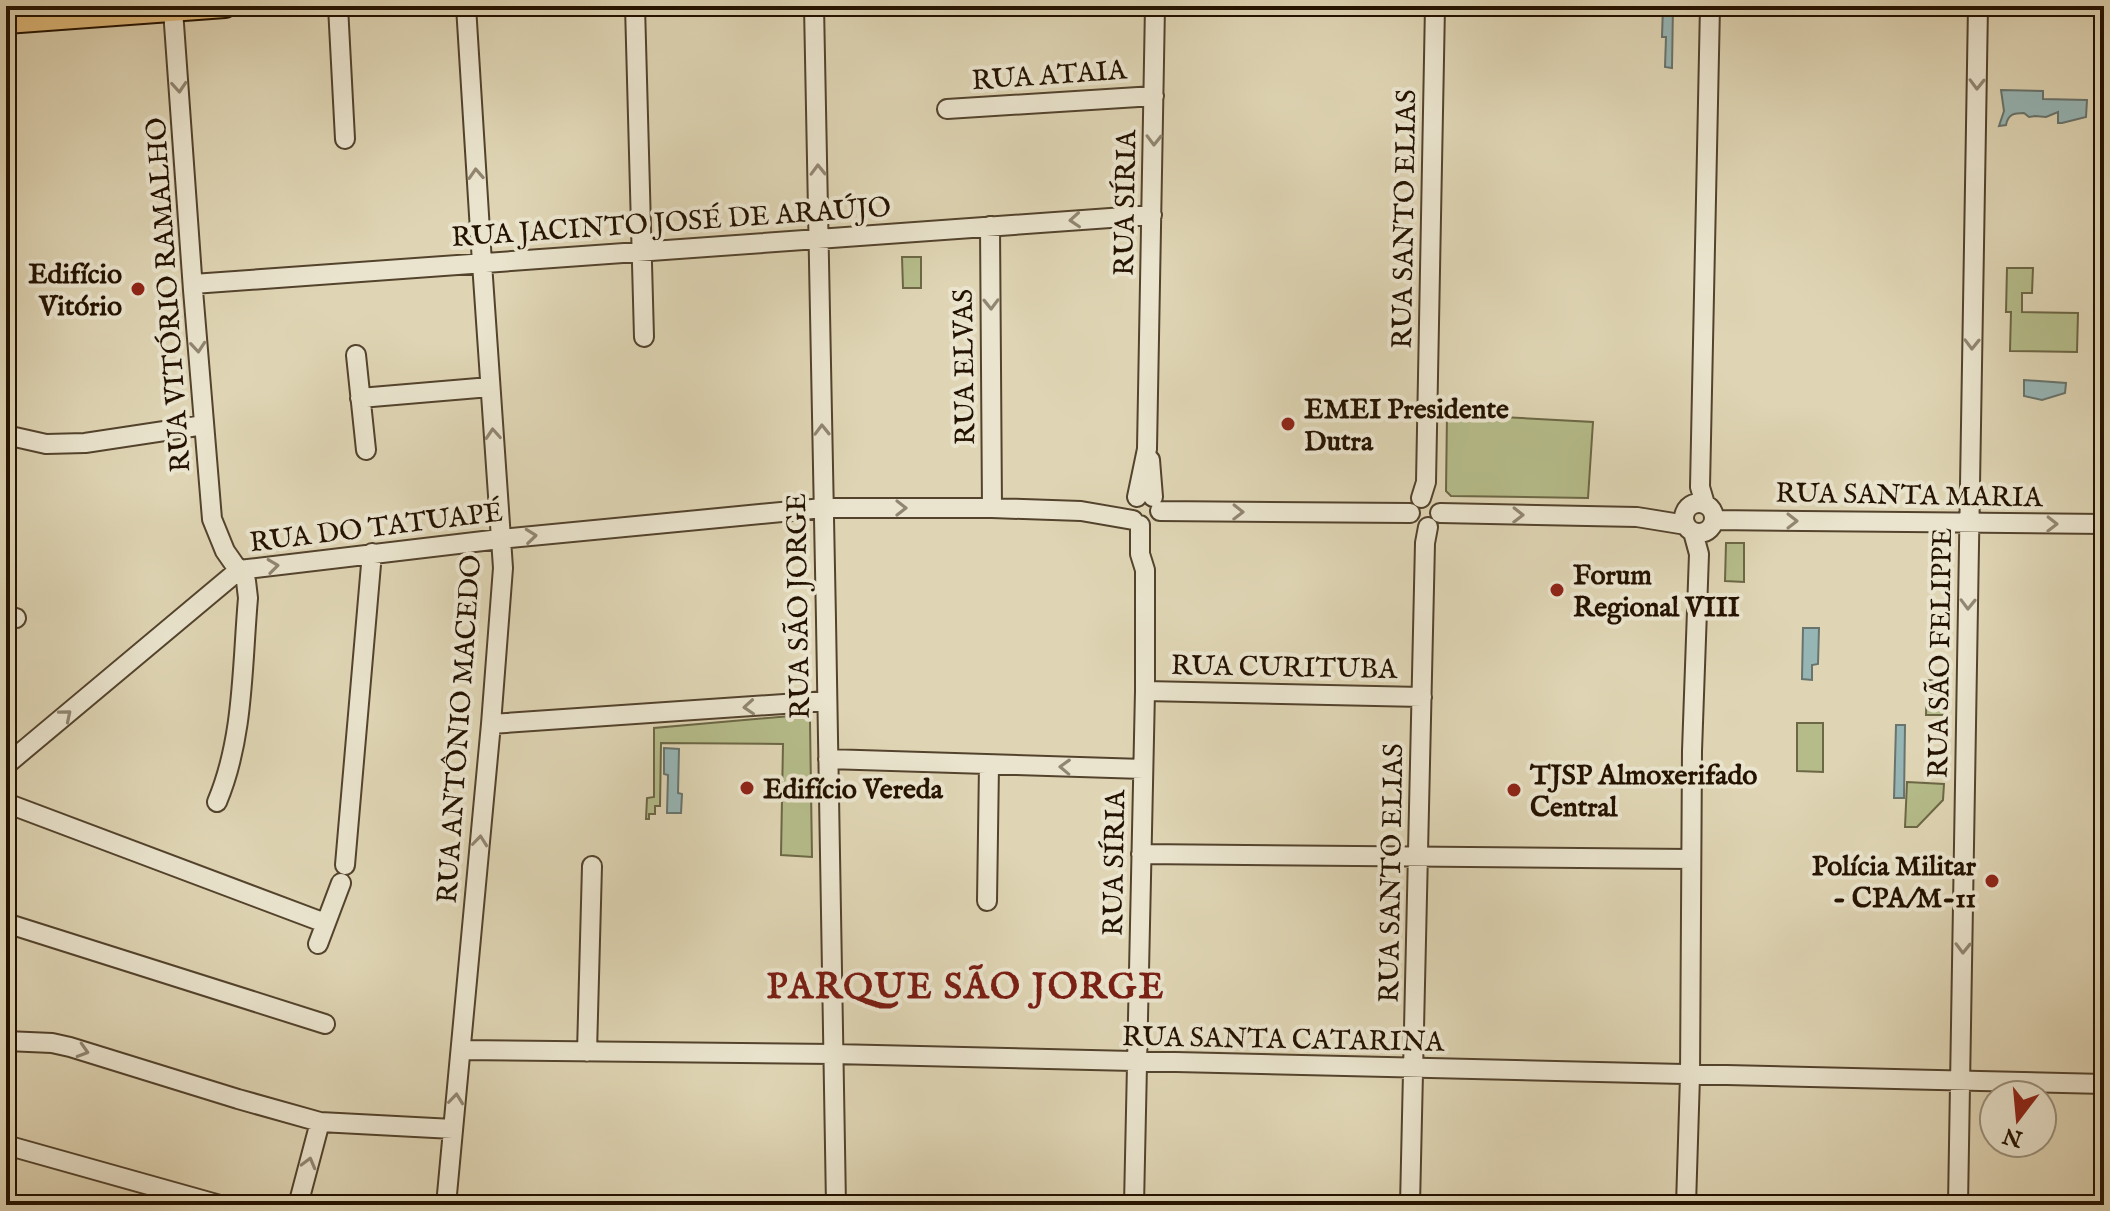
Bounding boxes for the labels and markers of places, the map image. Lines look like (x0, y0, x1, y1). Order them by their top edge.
place label: Edifício Vitório (28, 258, 122, 325)
marker: Edifício Vitório (129, 280, 147, 298)
place label: EMEI Presidente Dutra (1304, 393, 1509, 460)
marker: EMEI Presidente Dutra (1279, 415, 1297, 433)
place label: Forum Regional VIII (1573, 559, 1740, 626)
marker: Forum Regional VIII (1548, 581, 1566, 599)
place label: TJSP Almoxerifado Central (1529, 759, 1757, 826)
place label: Edifício Vereda (763, 773, 944, 808)
marker: Edifício Vereda (738, 779, 756, 797)
marker: TJSP Almoxerifado Central (1505, 781, 1523, 799)
place label: Polícia Militar - CPA/M-11 (1812, 850, 1977, 917)
marker: Polícia Militar - CPA/M-11 (1983, 872, 2001, 890)

